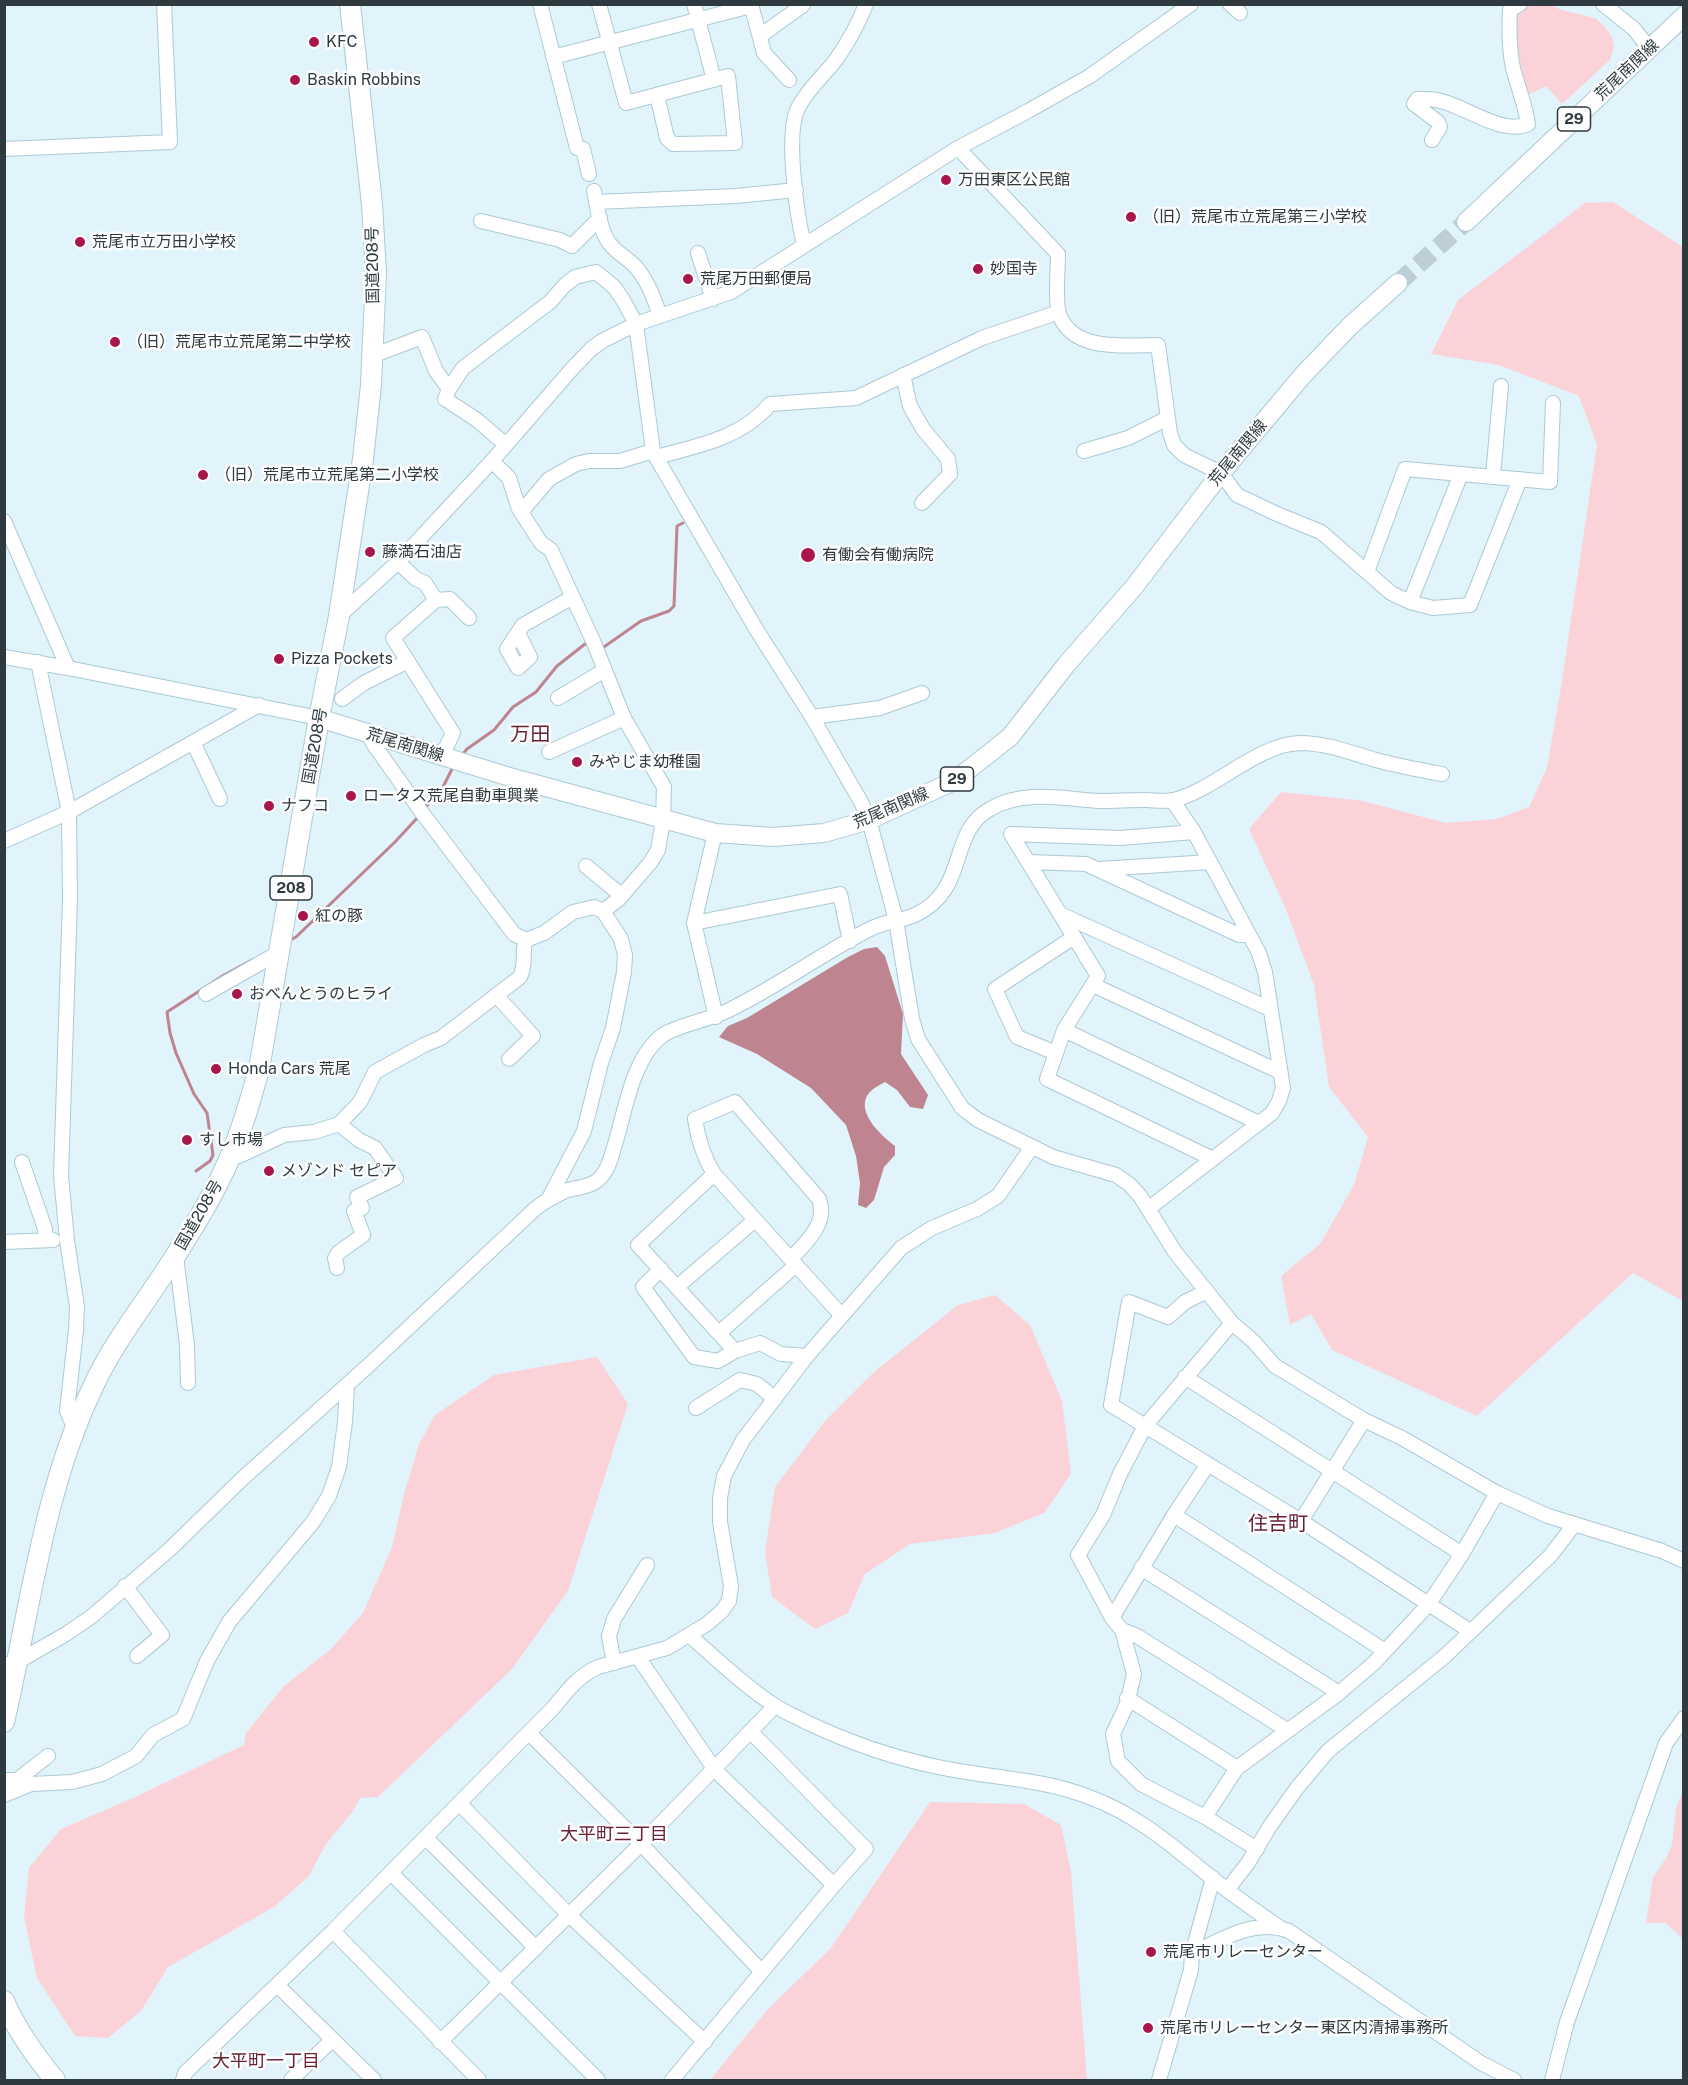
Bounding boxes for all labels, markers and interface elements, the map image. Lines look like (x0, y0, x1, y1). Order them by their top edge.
place label: KFC (326, 32, 357, 52)
marker: KFC (307, 35, 321, 49)
street label: 荒尾南関線 (1591, 36, 1663, 104)
place label: Baskin Robbins (307, 70, 421, 90)
marker: Baskin Robbins (288, 73, 302, 87)
road number: 29 (1558, 107, 1590, 131)
place label: 万田東区公民館 (958, 170, 1070, 190)
marker: 万田東区公民館 (939, 173, 953, 187)
place label: （旧）荒尾市立荒尾第三小学校 (1143, 207, 1367, 227)
marker: （旧）荒尾市立荒尾第三小学校 (1124, 210, 1138, 224)
street label: 国道208号 (363, 226, 383, 304)
place label: 荒尾市立万田小学校 (92, 232, 236, 252)
marker: 荒尾市立万田小学校 (73, 235, 87, 249)
place label: 妙国寺 (990, 259, 1038, 279)
marker: 妙国寺 (971, 262, 985, 276)
place label: 荒尾万田郵便局 (700, 269, 812, 289)
marker: 荒尾万田郵便局 (681, 272, 695, 286)
place label: （旧）荒尾市立荒尾第二中学校 (127, 332, 351, 352)
marker: （旧）荒尾市立荒尾第二中学校 (108, 335, 122, 349)
street label: 荒尾南関線 (1205, 416, 1271, 490)
place label: （旧）荒尾市立荒尾第二小学校 (215, 465, 439, 485)
marker: （旧）荒尾市立荒尾第二小学校 (196, 468, 210, 482)
place label: 藤満石油店 (382, 542, 462, 562)
marker: 藤満石油店 (363, 545, 377, 559)
place label: 有働会有働病院 (822, 545, 934, 565)
marker: 有働会有働病院 (799, 546, 817, 564)
place label: Pizza Pockets (291, 649, 393, 669)
marker: Pizza Pockets (272, 652, 286, 666)
street label: 国道208号 (299, 706, 331, 786)
district label: 万田 (510, 723, 550, 747)
street label: 荒尾南関線 (364, 724, 446, 766)
place label: みやじま幼稚園 (589, 752, 701, 772)
marker: みやじま幼稚園 (570, 755, 584, 769)
road number: 29 (940, 767, 974, 791)
street label: 荒尾南関線 (850, 784, 932, 832)
place label: ロータス荒尾自動車興業 (363, 786, 539, 806)
marker: ロータス荒尾自動車興業 (344, 789, 358, 803)
place label: ナフコ (281, 796, 329, 816)
marker: ナフコ (262, 799, 276, 813)
road number: 208 (270, 876, 312, 900)
place label: 紅の豚 (315, 906, 363, 926)
marker: 紅の豚 (296, 909, 310, 923)
place label: おべんとうのヒライ (249, 984, 393, 1004)
marker: おべんとうのヒライ (230, 987, 244, 1001)
place label: Honda Cars 荒尾 (228, 1059, 351, 1079)
marker: Honda Cars 荒尾 (209, 1062, 223, 1076)
place label: すし市場 (199, 1130, 263, 1150)
marker: すし市場 (180, 1133, 194, 1147)
place label: メゾンド セピア (281, 1161, 397, 1181)
marker: メゾンド セピア (262, 1164, 276, 1178)
street label: 国道208号 (171, 1177, 227, 1253)
district label: 住吉町 (1248, 1512, 1308, 1536)
district label: 大平町三丁目 (560, 1823, 668, 1845)
place label: 荒尾市リレーセンター (1163, 1942, 1323, 1962)
marker: 荒尾市リレーセンター (1144, 1945, 1158, 1959)
place label: 荒尾市リレーセンター東区内清掃事務所 (1160, 2018, 1448, 2038)
marker: 荒尾市リレーセンター東区内清掃事務所 (1141, 2021, 1155, 2035)
district label: 大平町一丁目 (212, 2050, 320, 2072)

